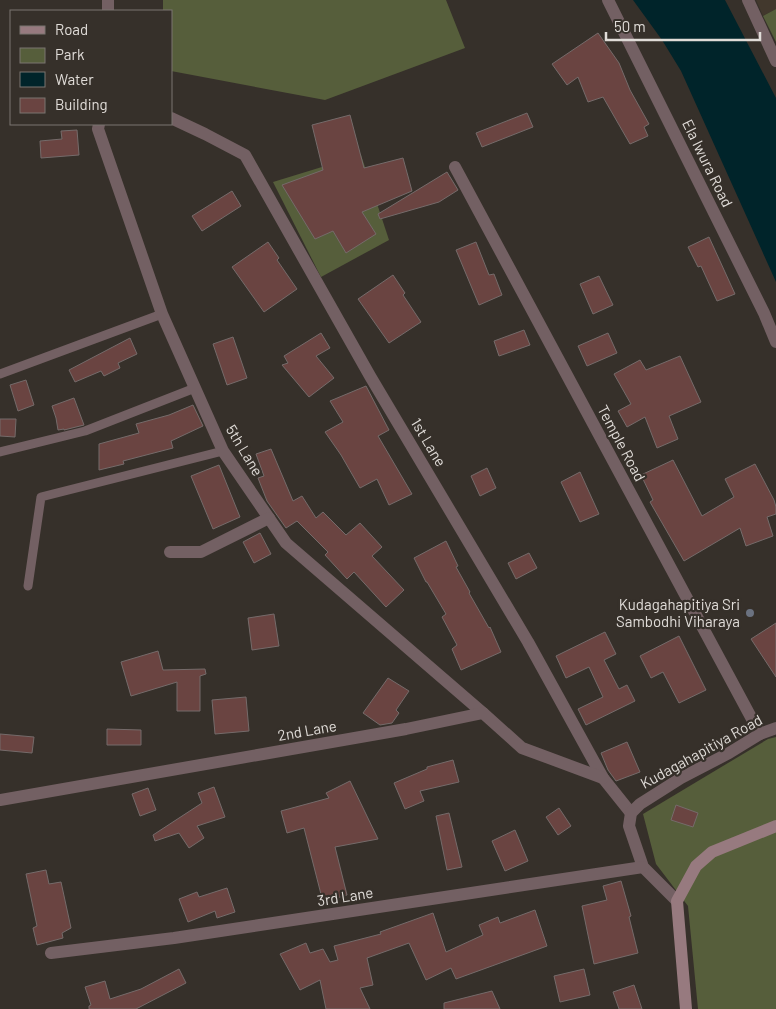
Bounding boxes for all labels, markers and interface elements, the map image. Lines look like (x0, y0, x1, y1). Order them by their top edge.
legend (10, 10, 172, 125)
scale bar (606, 10, 760, 42)
text: 50 m (614, 17, 646, 35)
text: Road (55, 20, 88, 38)
text: Park (55, 45, 85, 63)
text: Water (55, 70, 94, 88)
text: Building (55, 95, 108, 113)
street label: Ela Iwura Road (679, 116, 737, 210)
street label: Temple Road (594, 402, 650, 484)
street label: 1st Lane (408, 415, 450, 469)
street label: 5th Lane (223, 421, 267, 479)
place label: Kudagahapitiya Sri Sambodhi Viharaya (616, 595, 740, 630)
marker: Kudagahapitiya Sri Sambodhi Viharaya (744, 607, 756, 619)
street label: Kudagahapitiya Road (637, 710, 765, 792)
street label: 2nd Lane (276, 716, 338, 744)
street label: 3rd Lane (316, 883, 374, 909)

